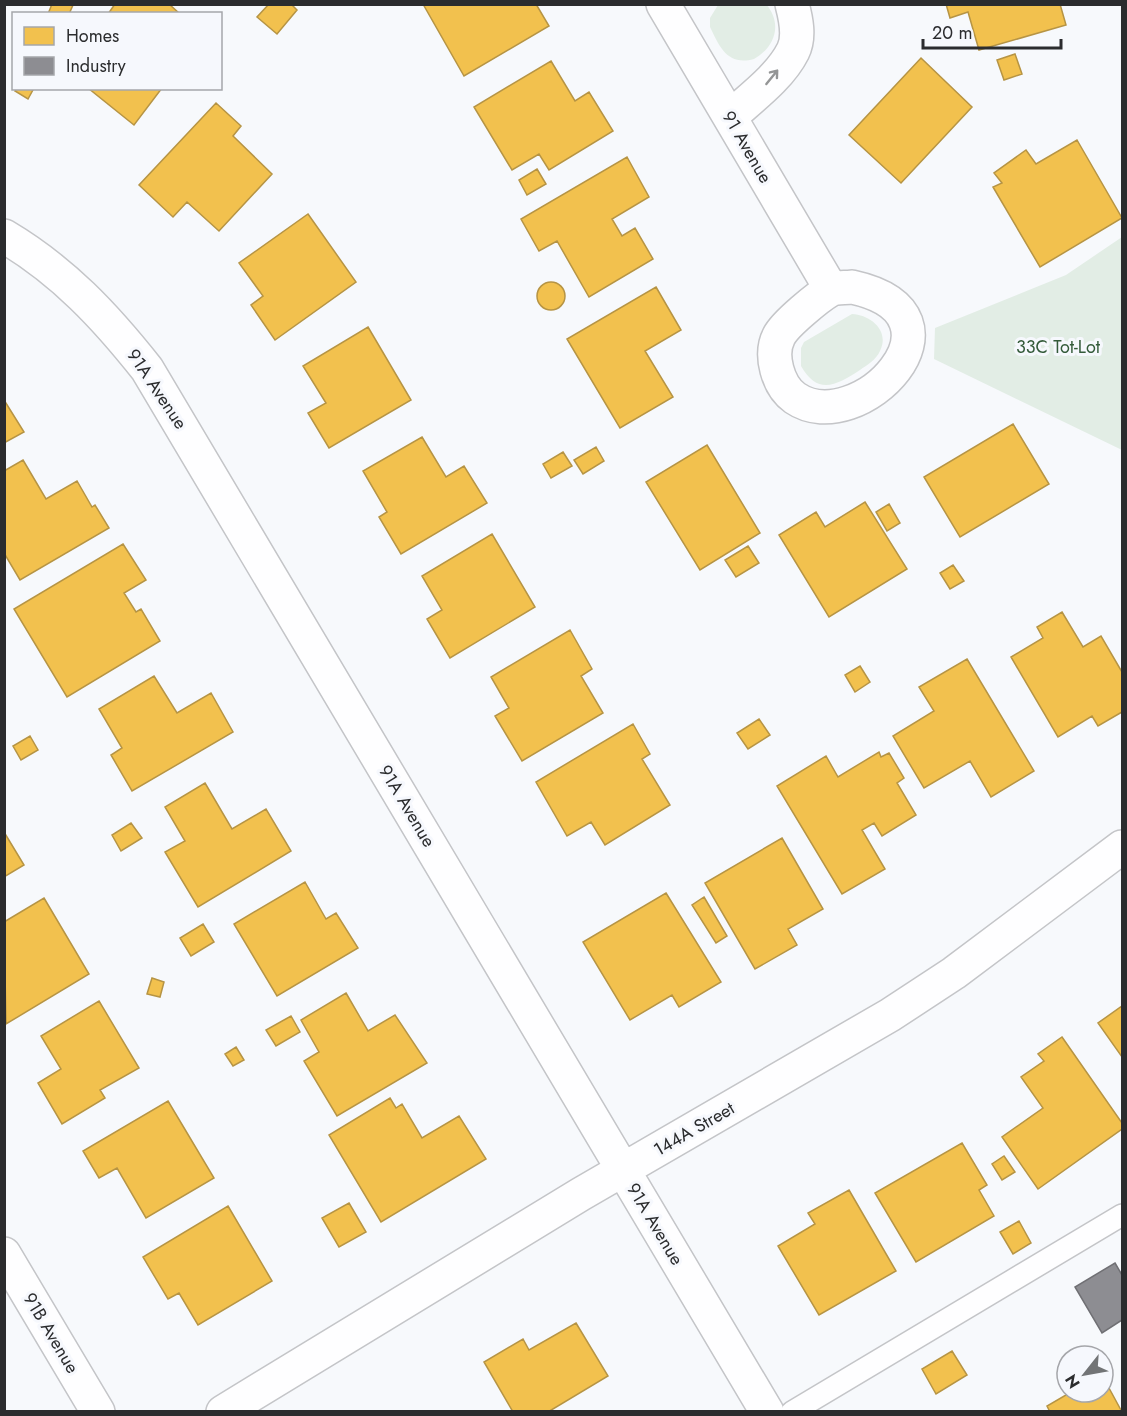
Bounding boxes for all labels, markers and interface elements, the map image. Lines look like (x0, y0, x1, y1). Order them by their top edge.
legend (12, 12, 222, 90)
scale bar (923, 12, 1061, 50)
text: 20 m (932, 20, 972, 46)
text: Homes (66, 23, 119, 49)
text: Industry (66, 53, 126, 79)
one-way arrow (766, 69, 779, 85)
street label: 91 Avenue (716, 106, 778, 188)
park label: 33C Tot-Lot (1016, 334, 1101, 360)
street label: 91A Avenue (121, 344, 193, 434)
street label: 91A Avenue (372, 760, 442, 852)
street label: 144A Street (649, 1095, 740, 1163)
street label: 91A Avenue (620, 1178, 690, 1270)
street label: 91B Avenue (17, 1288, 85, 1378)
north arrow (1055, 1344, 1115, 1404)
text: N (1059, 1370, 1086, 1393)

